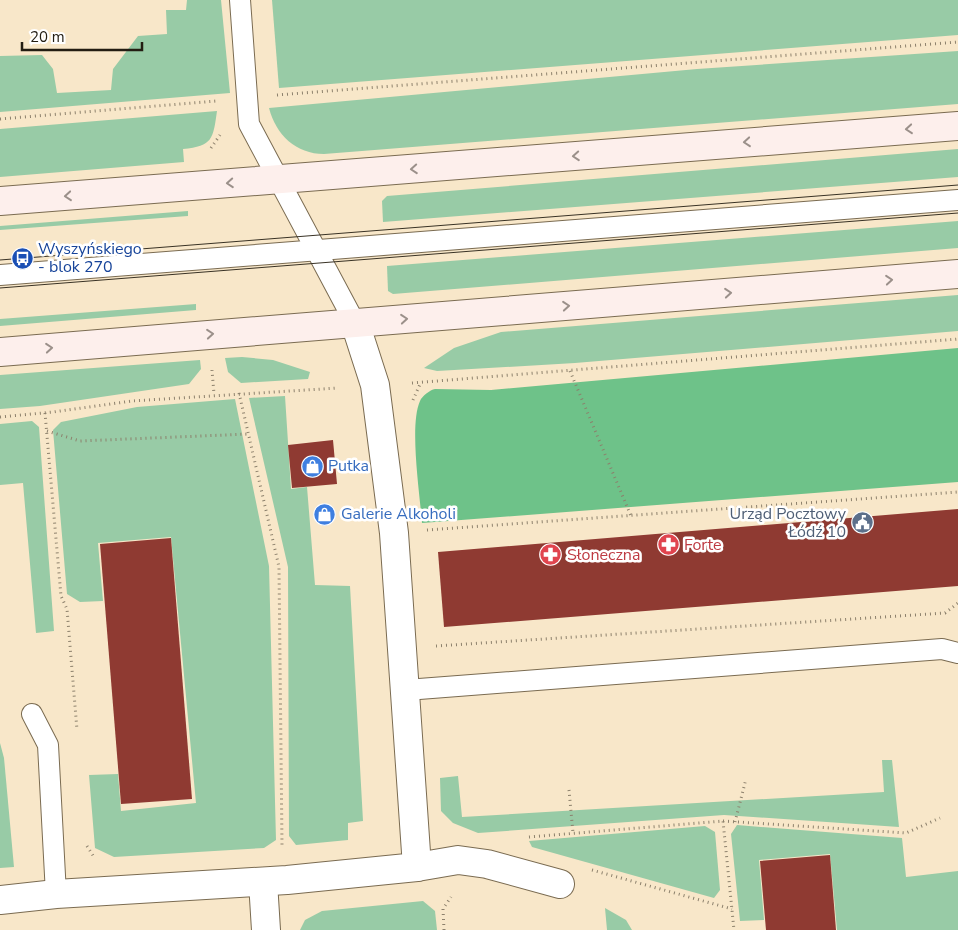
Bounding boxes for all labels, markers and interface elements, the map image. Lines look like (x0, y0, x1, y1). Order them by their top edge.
scale bar (22, 20, 142, 52)
text: 20 m (30, 27, 65, 47)
one-way arrow (905, 124, 913, 135)
one-way arrow (743, 137, 751, 148)
one-way arrow (571, 150, 579, 161)
one-way arrow (409, 163, 417, 174)
one-way arrow (225, 177, 233, 188)
one-way arrow (63, 190, 71, 201)
place label: Wyszyńskiego - blok 270 (38, 238, 142, 278)
bus stop icon: Wyszyńskiego - blok 270 (10, 246, 34, 270)
one-way arrow (886, 275, 894, 286)
one-way arrow (724, 288, 732, 299)
one-way arrow (562, 301, 570, 312)
one-way arrow (400, 314, 408, 325)
one-way arrow (207, 329, 215, 340)
one-way arrow (45, 342, 53, 353)
shop icon: Putka (300, 454, 324, 478)
place label: Putka (328, 455, 369, 477)
shop icon: Galerie Alkoholi (313, 502, 337, 526)
place label: Galerie Alkoholi (341, 503, 456, 525)
place label: Urząd Pocztowy Łódź 10 (730, 503, 847, 543)
public building icon: Urząd Pocztowy Łódź 10 (850, 511, 874, 535)
pharmacy icon: Forte (656, 533, 680, 557)
place label: Forte (684, 534, 722, 556)
pharmacy icon: Słoneczna (539, 543, 563, 567)
place label: Słoneczna (567, 544, 640, 566)

